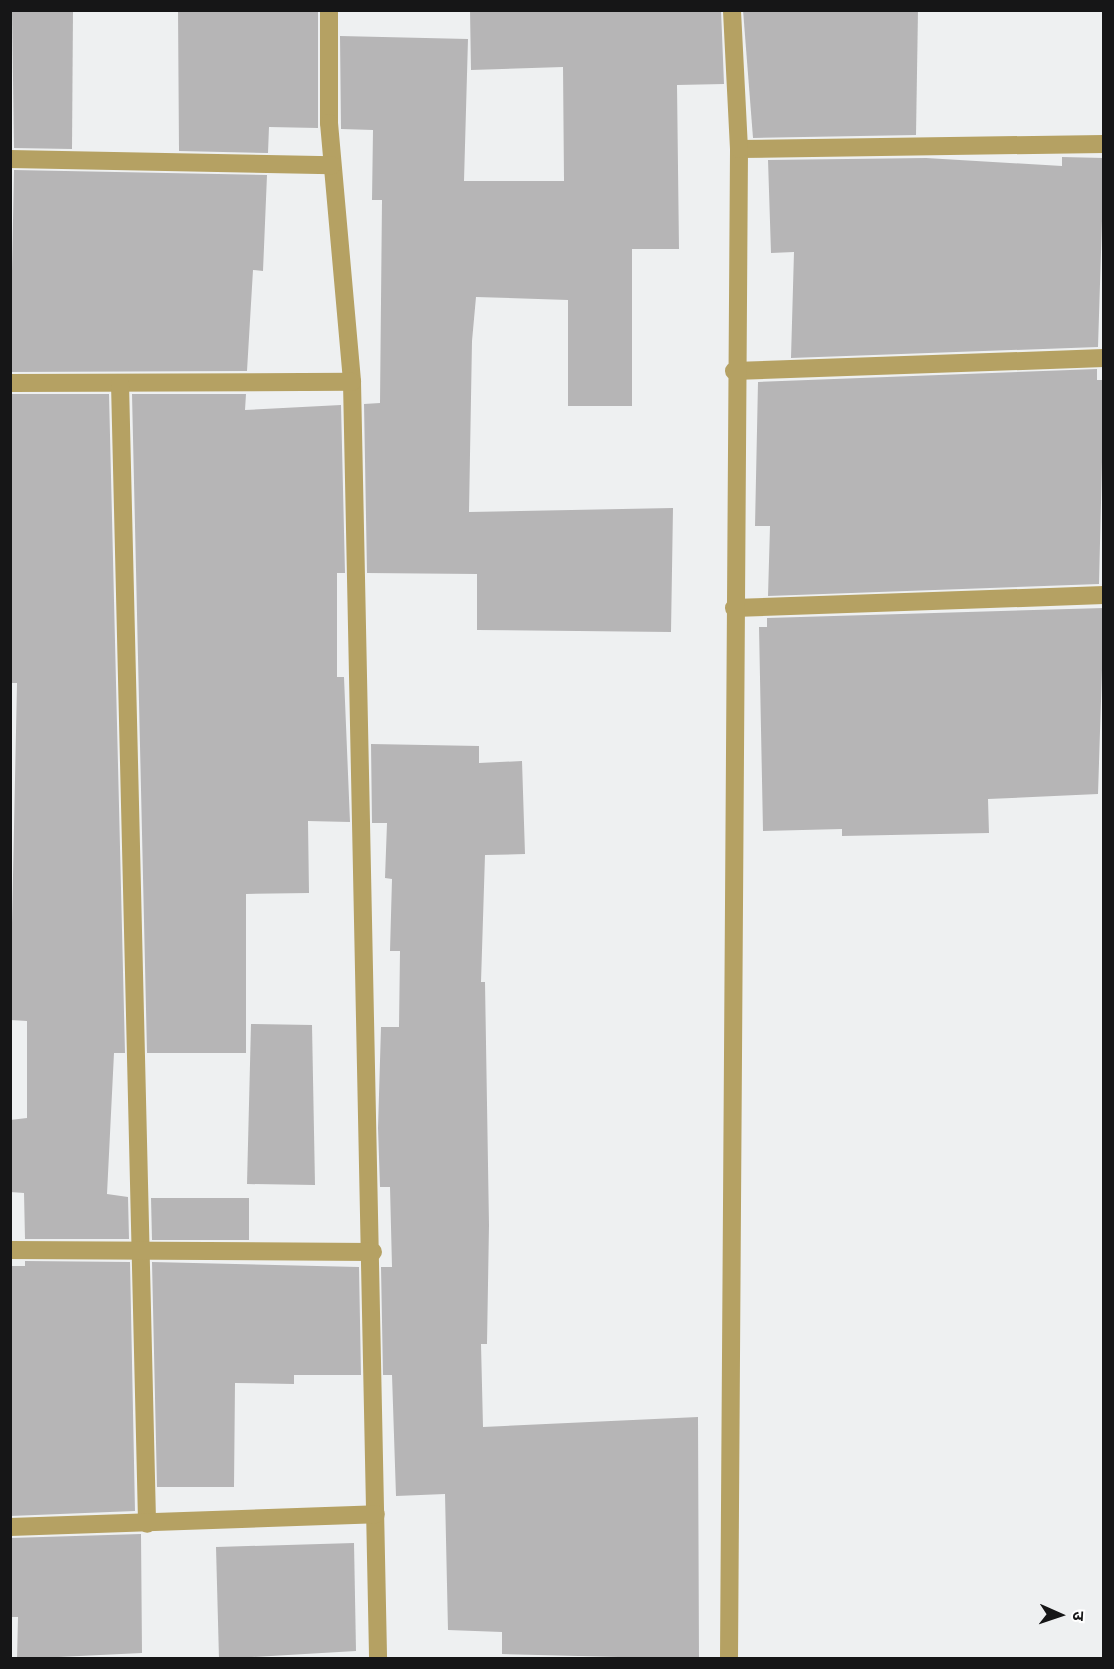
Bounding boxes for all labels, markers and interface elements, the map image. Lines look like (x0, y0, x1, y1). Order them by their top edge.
north arrow (1030, 1585, 1090, 1645)
text: उ (1069, 1611, 1088, 1621)

